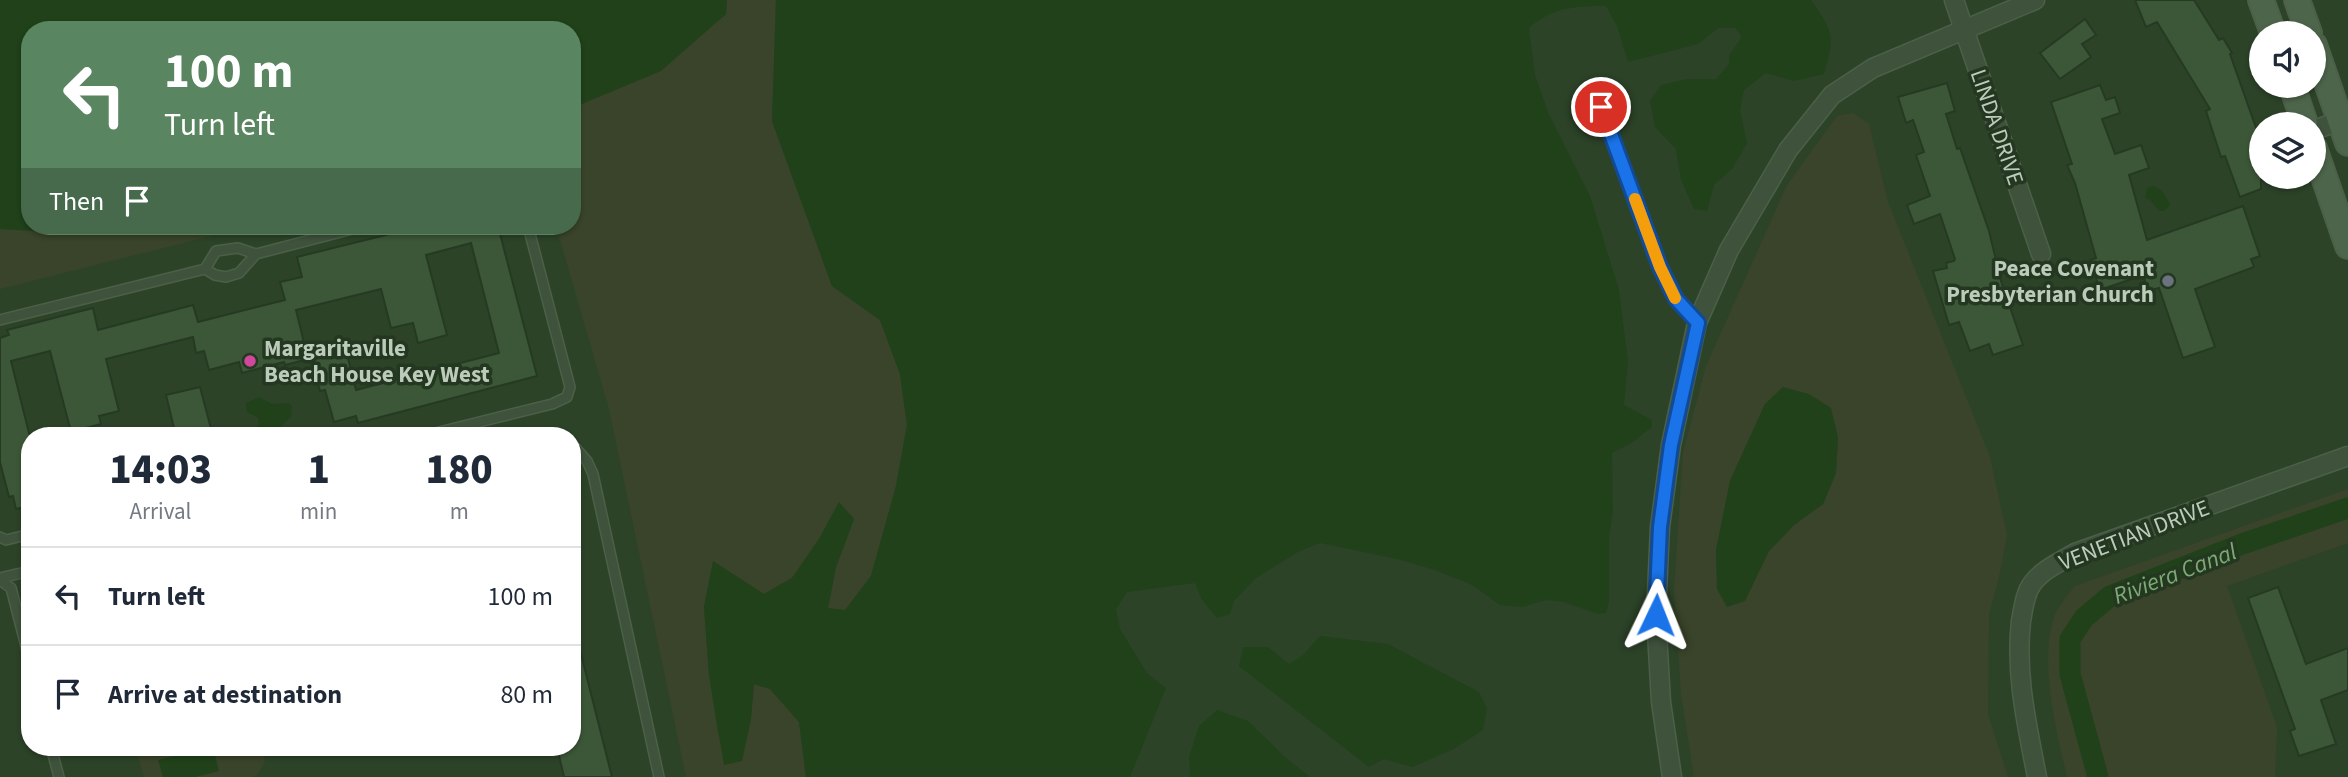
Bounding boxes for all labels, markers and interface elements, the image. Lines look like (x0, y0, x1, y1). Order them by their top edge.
map controls (2249, 21, 2326, 189)
button: sound (2249, 21, 2326, 98)
text: 100 m (164, 37, 293, 107)
icon: left (49, 49, 140, 140)
street label: LINDA DRIVE (1962, 65, 2032, 189)
pin (1571, 77, 1631, 137)
icon: arrive (1582, 88, 1620, 126)
text: Turn left (164, 102, 275, 148)
button: layers (2249, 112, 2326, 189)
icon: arrive (118, 182, 156, 220)
text: Then (49, 183, 104, 220)
place label: Peace Covenant Presbyterian Church (1946, 252, 2154, 311)
marker: Peace Covenant Presbyterian Church (2160, 273, 2176, 289)
place label: Margaritaville Beach House Key West (264, 332, 490, 391)
marker: Margaritaville Beach House Key West (242, 353, 258, 369)
text: 14:03 (109, 440, 212, 500)
text: 1 (307, 440, 330, 500)
text: 180 (426, 440, 493, 500)
street label: VENETIAN DRIVE (2054, 491, 2214, 579)
text: Arrival (130, 495, 191, 528)
text: min (300, 495, 337, 528)
text: m (450, 495, 469, 528)
water label: Riviera Canal (2108, 534, 2242, 614)
icon: left (49, 577, 87, 615)
text: Turn left (108, 578, 205, 615)
text: 100 m (487, 578, 553, 615)
position arrow (1619, 578, 1693, 652)
icon: arrive (49, 675, 87, 713)
text: Arrive at destination (108, 676, 342, 713)
text: 80 m (500, 676, 553, 713)

